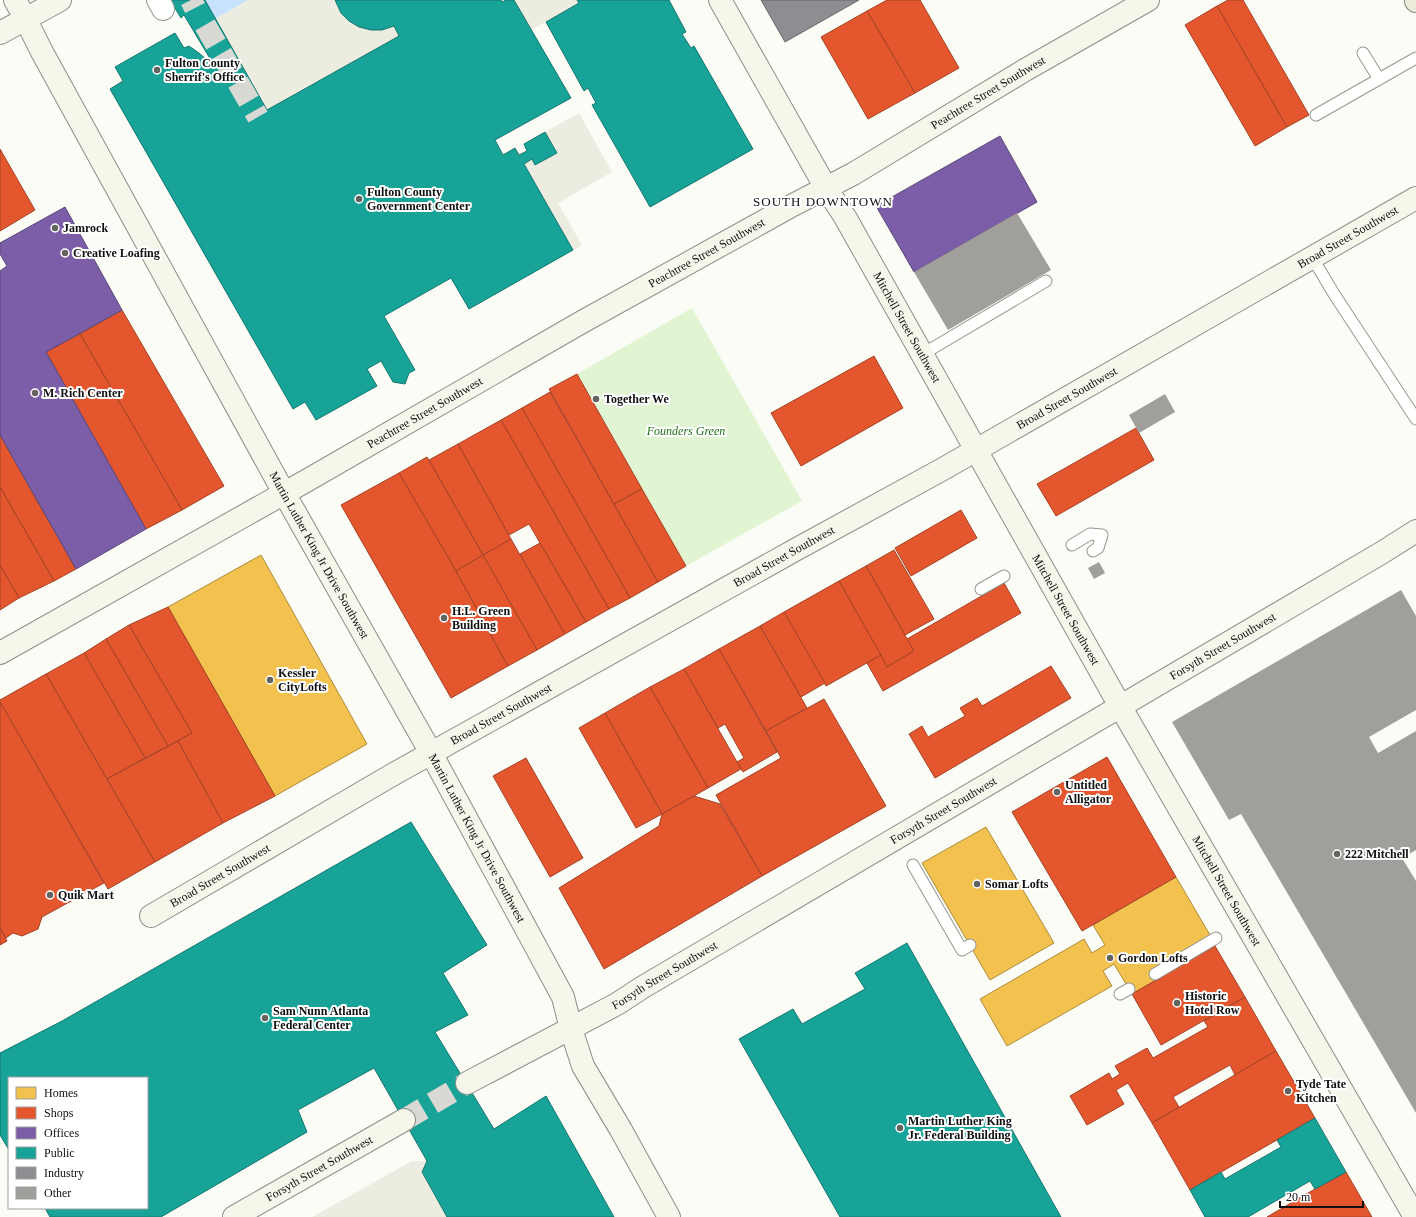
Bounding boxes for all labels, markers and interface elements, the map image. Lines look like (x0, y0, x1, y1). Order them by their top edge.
street label: Peachtree Street Southwest (928, 53, 1048, 132)
place label: Fulton County Sherrif's Office (165, 56, 245, 84)
marker: Fulton County Sherrif's Office (152, 65, 162, 75)
place label: Fulton County Government Center (367, 185, 471, 213)
marker: Fulton County Government Center (354, 194, 364, 204)
district label: SOUTH DOWNTOWN (753, 194, 893, 209)
street label: Broad Street Southwest (1295, 202, 1401, 271)
street label: Peachtree Street Southwest (646, 215, 768, 291)
place label: Jamrock (63, 221, 108, 235)
marker: Jamrock (50, 223, 60, 233)
place label: Creative Loafing (73, 246, 160, 260)
marker: Creative Loafing (60, 248, 70, 258)
street label: Mitchell Street Southwest (870, 269, 944, 386)
street label: Broad Street Southwest (1014, 364, 1120, 432)
street label: Peachtree Street Southwest (365, 374, 485, 451)
place label: M. Rich Center (43, 386, 123, 400)
marker: M. Rich Center (30, 388, 40, 398)
place label: Together We (604, 392, 669, 406)
marker: Together We (591, 394, 601, 404)
park label: Founders Green (646, 424, 725, 438)
street label: Martin Luther King Jr Drive Southwest (267, 469, 372, 642)
street label: Broad Street Southwest (731, 522, 837, 590)
street label: Mitchell Street Southwest (1029, 552, 1103, 668)
place label: H.L. Green Building (452, 604, 510, 632)
street label: Forsyth Street Southwest (1167, 609, 1279, 683)
marker: H.L. Green Building (439, 613, 449, 623)
place label: Kessler CityLofts (278, 666, 327, 694)
marker: Kessler CityLofts (265, 675, 275, 685)
street label: Broad Street Southwest (448, 680, 554, 748)
street label: Martin Luther King Jr Drive Southwest (426, 751, 529, 925)
street label: Forsyth Street Southwest (888, 773, 1000, 847)
place label: Untitled Alligator (1065, 778, 1112, 806)
marker: Untitled Alligator (1052, 787, 1062, 797)
street label: Mitchell Street Southwest (1189, 833, 1264, 949)
street label: Broad Street Southwest (168, 841, 273, 910)
place label: 222 Mitchell (1345, 847, 1409, 861)
marker: 222 Mitchell (1332, 849, 1342, 859)
place label: Somar Lofts (985, 877, 1049, 891)
marker: Somar Lofts (972, 879, 982, 889)
place label: Quik Mart (58, 888, 114, 902)
marker: Quik Mart (45, 890, 55, 900)
street label: Forsyth Street Southwest (609, 938, 720, 1012)
place label: Gordon Lofts (1118, 951, 1188, 965)
marker: Gordon Lofts (1105, 953, 1115, 963)
place label: Historic Hotel Row (1185, 989, 1240, 1017)
marker: Historic Hotel Row (1172, 998, 1182, 1008)
place label: Sam Nunn Atlanta Federal Center (273, 1004, 368, 1032)
marker: Sam Nunn Atlanta Federal Center (260, 1013, 270, 1023)
legend (8, 1077, 148, 1209)
place label: Tyde Tate Kitchen (1296, 1077, 1347, 1105)
text: Homes (44, 1086, 78, 1100)
marker: Tyde Tate Kitchen (1283, 1086, 1293, 1096)
text: Shops (44, 1106, 74, 1120)
place label: Martin Luther King Jr. Federal Building (908, 1114, 1012, 1142)
marker: Martin Luther King Jr. Federal Building (895, 1123, 905, 1133)
text: Offices (44, 1126, 79, 1140)
street label: Forsyth Street Southwest (263, 1132, 376, 1204)
text: Public (44, 1146, 75, 1160)
text: Industry (44, 1166, 84, 1180)
scale bar (1280, 1183, 1363, 1209)
text: Other (44, 1186, 71, 1200)
text: 20 m (1286, 1190, 1311, 1204)

